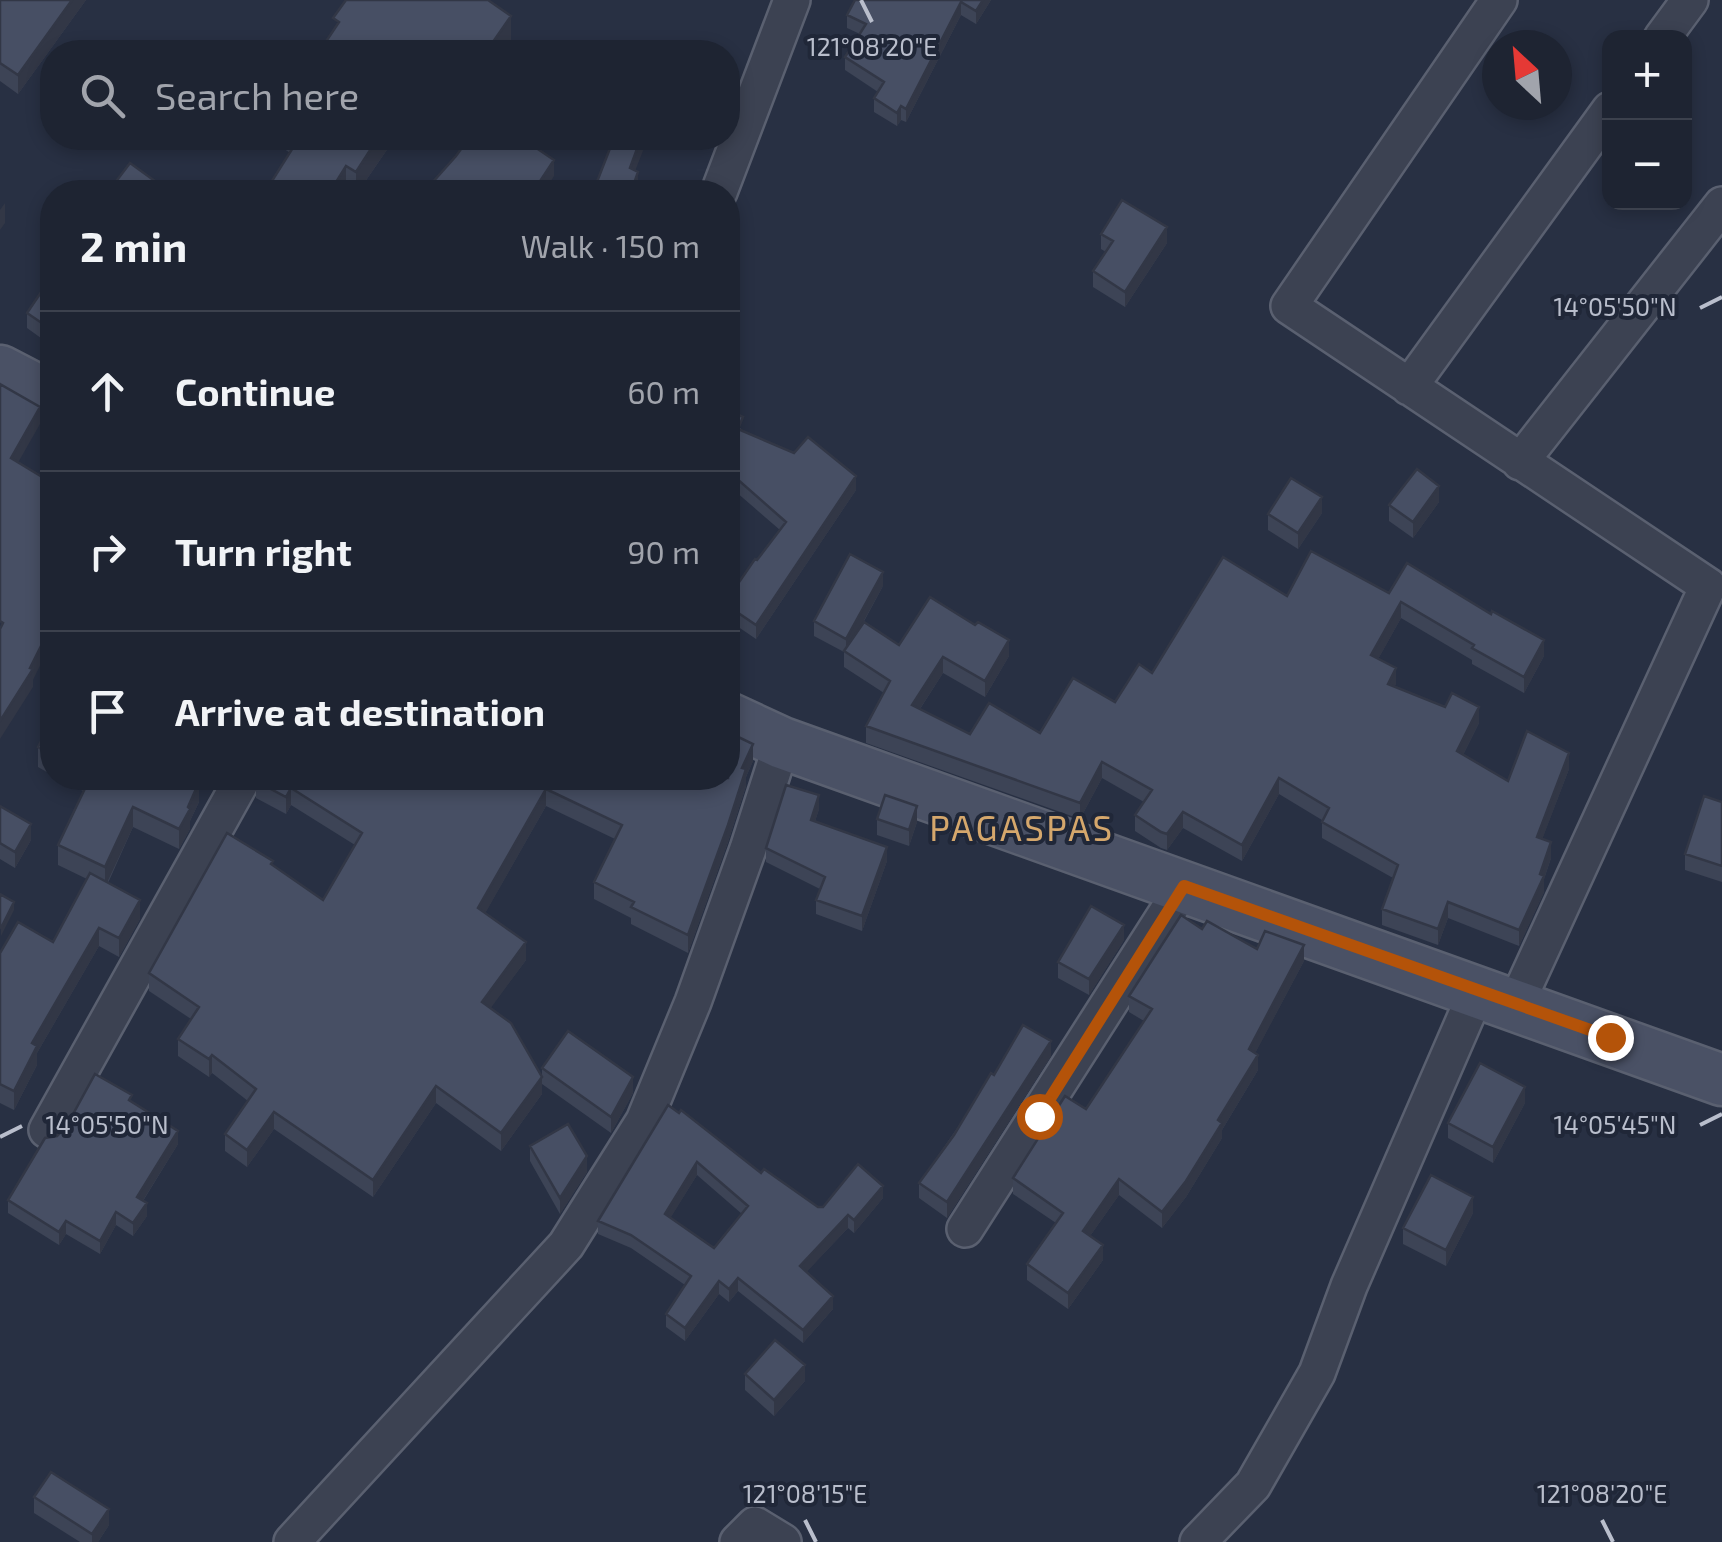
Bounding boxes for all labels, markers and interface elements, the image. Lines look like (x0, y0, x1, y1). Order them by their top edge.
north arrow (1482, 30, 1572, 120)
map controls (1602, 30, 1692, 210)
button: + (1602, 30, 1692, 120)
text: 121°08'20"E (807, 31, 937, 61)
search box (40, 40, 740, 150)
icon: search (75, 68, 130, 123)
text: Search here (155, 72, 359, 118)
button: − (1602, 120, 1692, 210)
text: 2 min (80, 220, 187, 270)
text: Walk · 150 m (521, 226, 700, 264)
text: 14°05'50"N (1553, 291, 1677, 321)
icon: ahead (80, 364, 135, 419)
text: Continue (175, 368, 335, 414)
text: 60 m (627, 372, 700, 410)
icon: right (80, 524, 135, 579)
text: Turn right (175, 528, 352, 574)
text: 90 m (627, 532, 700, 570)
icon: arrive (80, 684, 135, 739)
text: Arrive at destination (175, 688, 545, 734)
district label: PAGASPAS (929, 806, 1115, 848)
route end (1588, 1015, 1634, 1061)
route start (1017, 1094, 1063, 1140)
text: 14°05'50"N (45, 1109, 169, 1139)
text: 14°05'45"N (1554, 1109, 1676, 1139)
text: 121°08'15"E (743, 1478, 867, 1508)
text: 121°08'20"E (1537, 1478, 1667, 1508)

